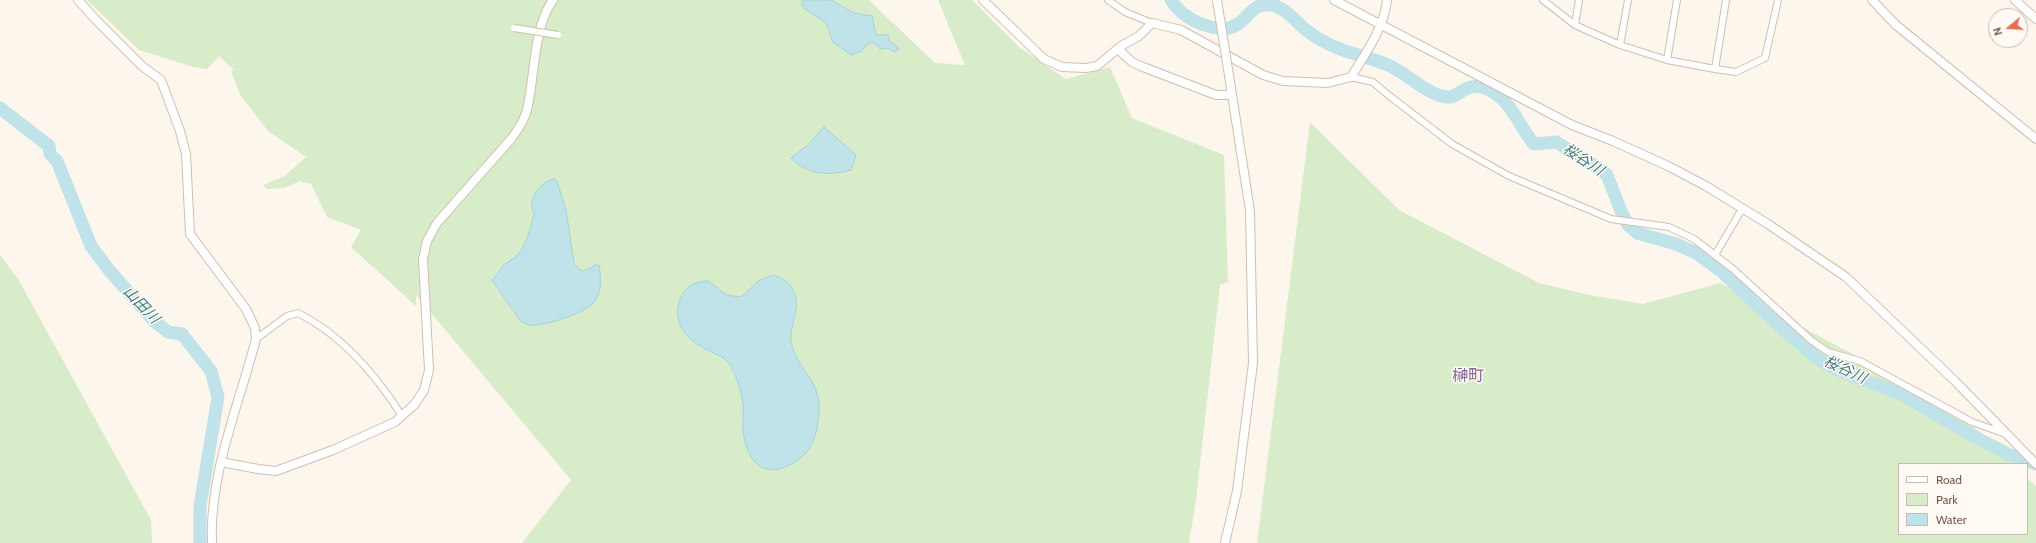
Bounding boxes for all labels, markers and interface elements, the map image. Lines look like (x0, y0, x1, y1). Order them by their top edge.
north arrow (1988, 8, 2028, 48)
text: N (1990, 26, 2005, 37)
water label: 桜谷川 (1559, 140, 1607, 180)
water label: 山田川 (119, 283, 163, 327)
water label: 桜谷川 (1821, 352, 1869, 388)
district label: 榊町 (1452, 366, 1484, 386)
legend (1898, 463, 2028, 535)
text: Road (1936, 472, 1962, 487)
text: Park (1936, 492, 1958, 507)
text: Water (1936, 512, 1966, 527)

